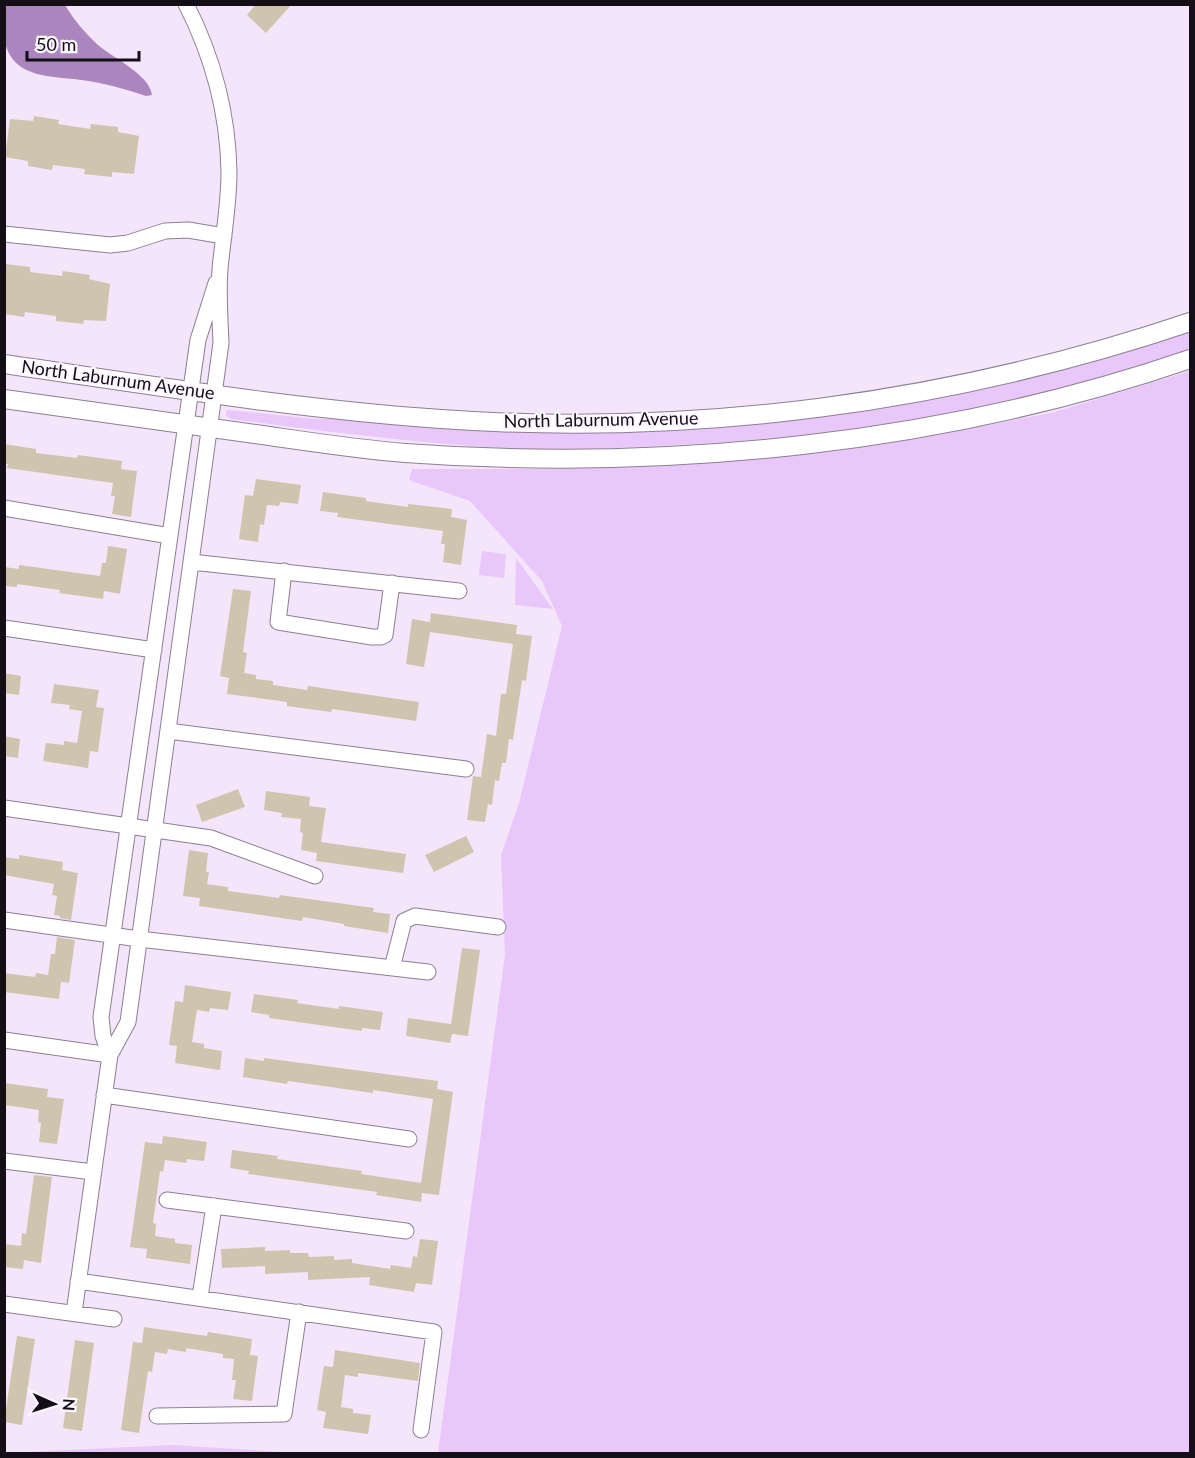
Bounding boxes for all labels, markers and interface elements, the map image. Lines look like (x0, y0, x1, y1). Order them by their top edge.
scale bar (27, 24, 140, 62)
text: 50 m (36, 33, 76, 55)
street label: North Laburnum Avenue (20, 355, 216, 403)
street label: North Laburnum Avenue (503, 406, 698, 432)
north arrow (24, 1374, 84, 1434)
text: N (60, 1398, 79, 1411)

